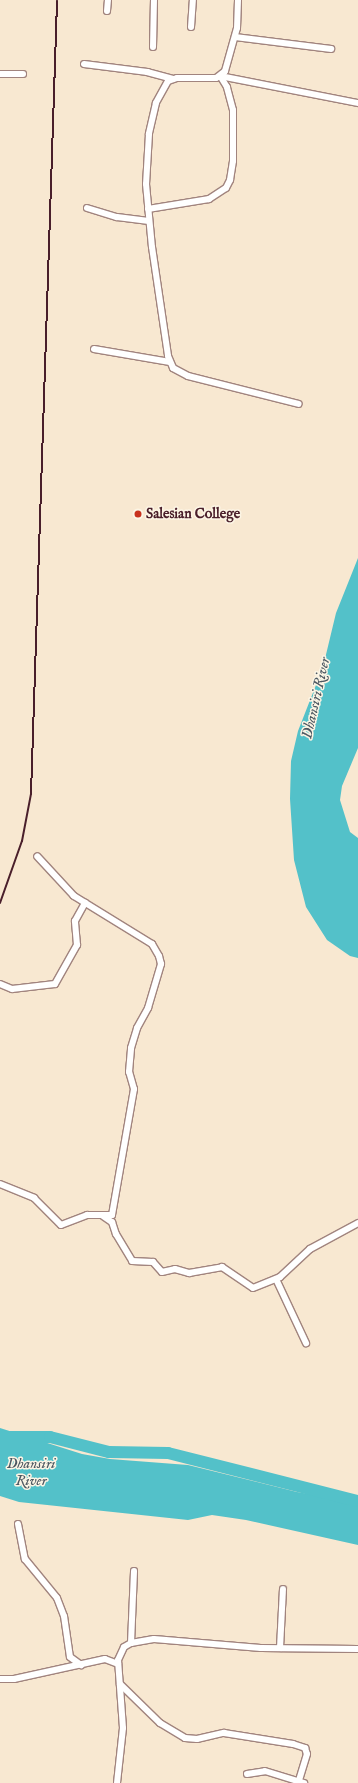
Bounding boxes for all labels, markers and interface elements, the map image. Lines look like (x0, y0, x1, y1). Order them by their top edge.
place label: Salesian College (146, 506, 240, 522)
marker: Salesian College (133, 509, 143, 519)
water label: Dhansiri River (298, 656, 334, 740)
water label: Dhansiri River (7, 1454, 55, 1489)

